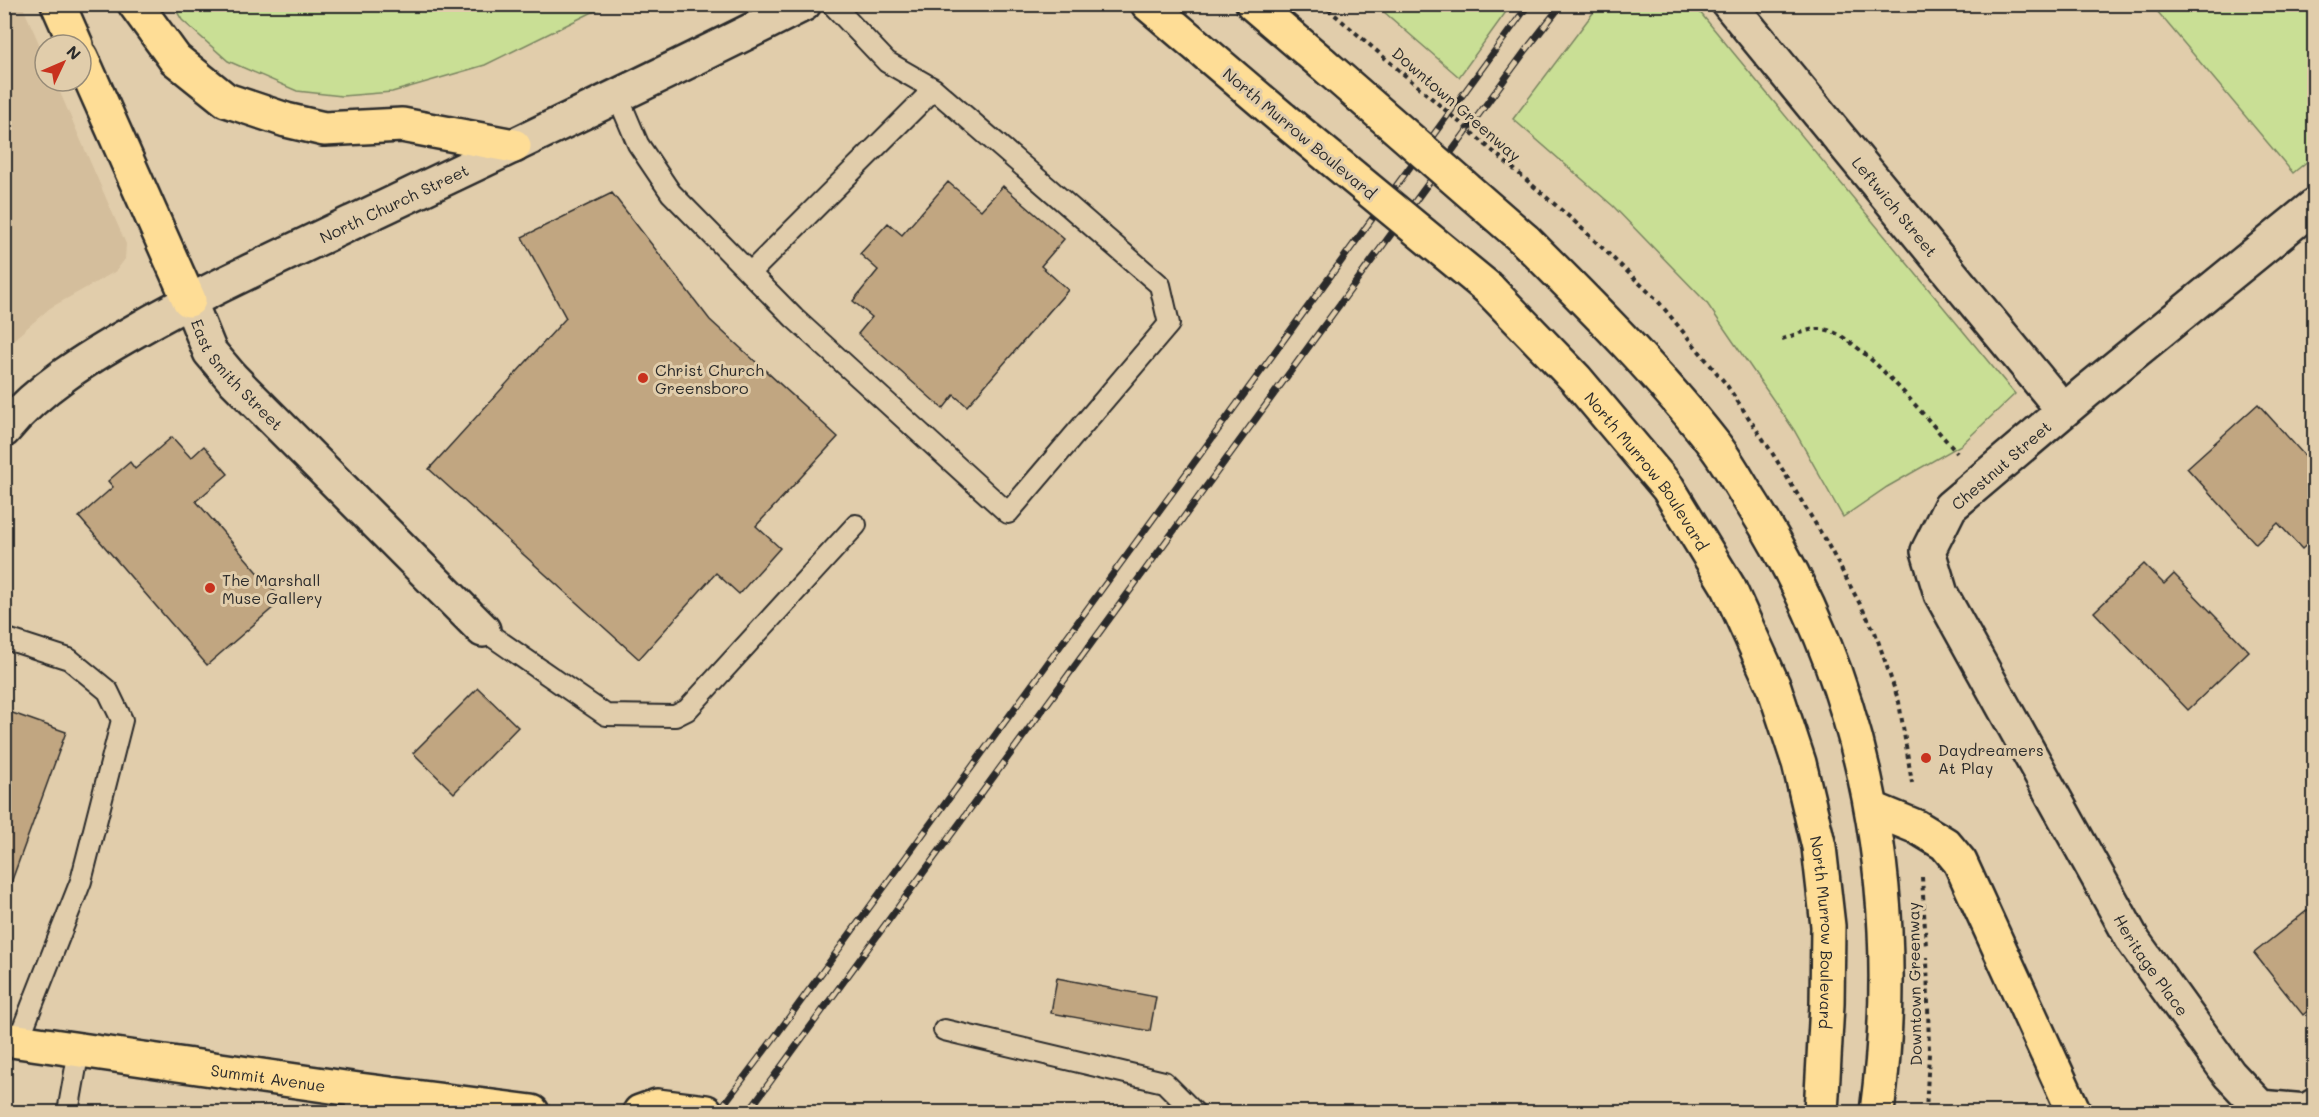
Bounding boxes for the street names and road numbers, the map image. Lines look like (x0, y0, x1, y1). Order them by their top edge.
street label: Downtown Greenway (1388, 42, 1526, 166)
street label: North Murrow Boulevard (1219, 63, 1381, 203)
street label: Leftwich Street (1848, 152, 1943, 261)
street label: North Church Street (316, 158, 472, 247)
street label: East Smith Street (187, 316, 288, 434)
street label: North Murrow Boulevard (1580, 387, 1714, 554)
street label: Chestnut Street (1947, 416, 2055, 514)
street label: North Murrow Boulevard (1806, 833, 1839, 1030)
street label: Downtown Greenway (1902, 902, 1926, 1066)
street label: Heritage Place (2110, 910, 2194, 1020)
street label: Summit Avenue (209, 1058, 327, 1096)

